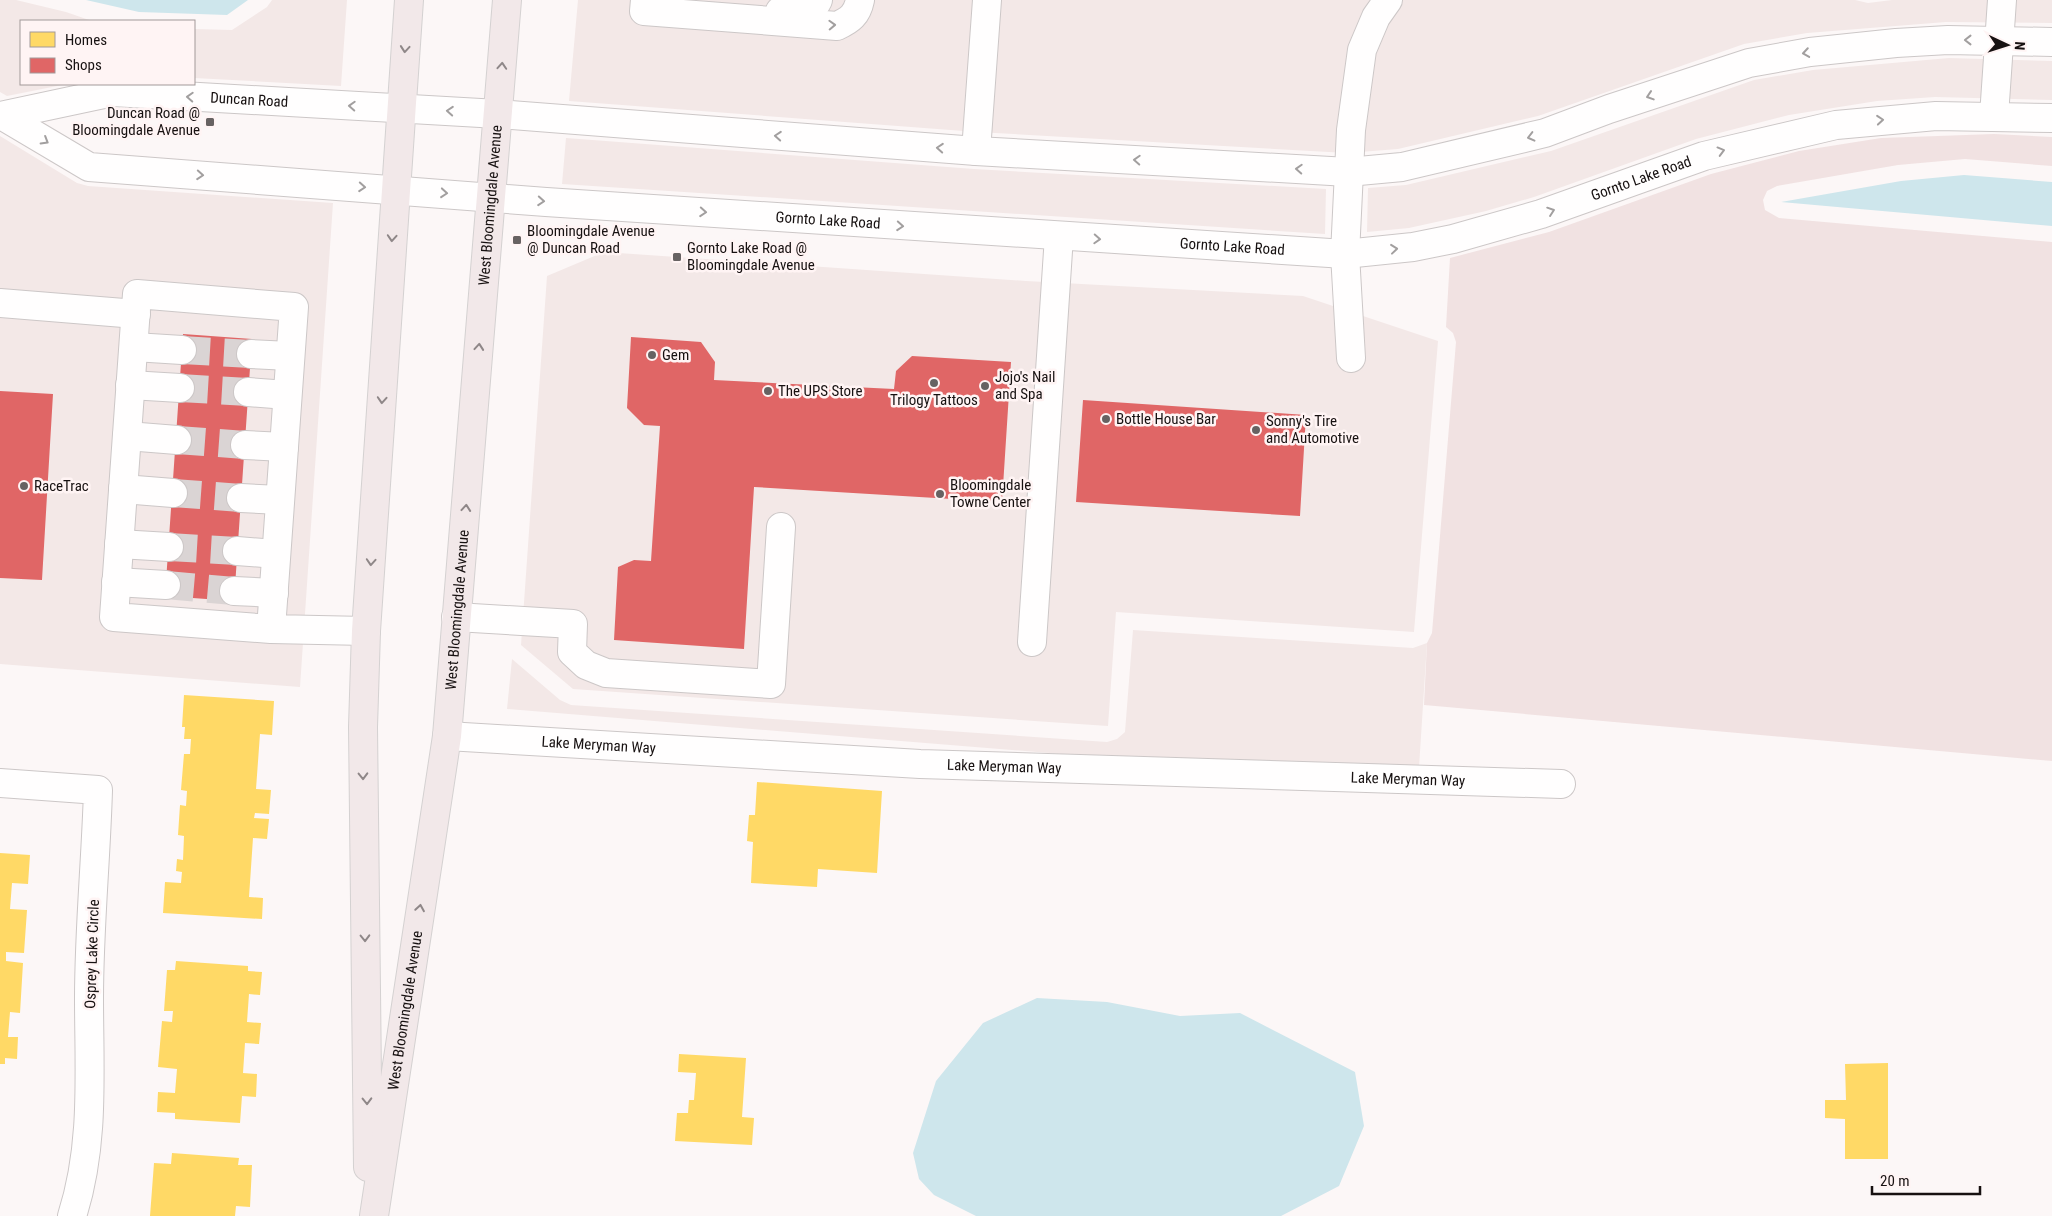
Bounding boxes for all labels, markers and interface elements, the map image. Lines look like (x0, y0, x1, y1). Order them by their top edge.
legend (20, 20, 195, 85)
one-way arrow (828, 20, 836, 30)
north arrow (1982, 20, 2032, 70)
text: Homes (65, 31, 107, 49)
one-way arrow (1964, 35, 1972, 45)
text: N (2012, 41, 2028, 51)
one-way arrow (400, 45, 411, 53)
one-way arrow (1802, 47, 1811, 57)
text: Shops (65, 56, 102, 74)
one-way arrow (496, 61, 507, 69)
street label: Duncan Road (210, 89, 289, 111)
one-way arrow (1647, 90, 1655, 100)
one-way arrow (186, 91, 194, 102)
one-way arrow (348, 100, 356, 111)
place label: Duncan Road @ Bloomingdale Avenue (72, 104, 200, 139)
one-way arrow (446, 106, 454, 117)
one-way arrow (1877, 114, 1885, 125)
marker: Duncan Road @ Bloomingdale Avenue (204, 116, 216, 128)
street label: West Bloomingdale Avenue (475, 124, 506, 286)
one-way arrow (774, 130, 782, 141)
one-way arrow (1526, 131, 1535, 142)
one-way arrow (40, 134, 49, 144)
one-way arrow (936, 143, 944, 154)
one-way arrow (1717, 146, 1725, 157)
street label: Gornto Lake Road (1589, 152, 1694, 204)
one-way arrow (1133, 154, 1141, 165)
one-way arrow (1295, 163, 1303, 174)
one-way arrow (196, 169, 204, 180)
one-way arrow (358, 181, 366, 192)
one-way arrow (440, 187, 448, 198)
one-way arrow (537, 195, 545, 206)
one-way arrow (699, 207, 707, 218)
one-way arrow (1547, 207, 1555, 217)
street label: Gornto Lake Road (775, 208, 881, 233)
one-way arrow (896, 220, 904, 231)
place label: Bloomingdale Avenue @ Duncan Road (527, 222, 655, 257)
one-way arrow (1093, 233, 1101, 244)
one-way arrow (387, 234, 398, 242)
marker: Bloomingdale Avenue @ Duncan Road (511, 234, 523, 246)
street label: Gornto Lake Road (1179, 234, 1285, 259)
place label: Gornto Lake Road @ Bloomingdale Avenue (687, 239, 815, 274)
one-way arrow (1390, 244, 1398, 255)
marker: Gornto Lake Road @ Bloomingdale Avenue (671, 251, 683, 263)
one-way arrow (474, 342, 485, 350)
place label: Gem (662, 346, 689, 364)
marker: Gem (646, 349, 658, 361)
place label: Jojo's Nail and Spa (995, 368, 1055, 403)
marker: Trilogy Tattoos (928, 377, 940, 389)
marker: Jojo's Nail and Spa (979, 380, 991, 392)
place label: The UPS Store (778, 382, 863, 400)
marker: The UPS Store (762, 385, 774, 397)
place label: Trilogy Tattoos (890, 391, 978, 409)
one-way arrow (376, 396, 387, 404)
place label: Bottle House Bar (1116, 410, 1216, 428)
place label: Sonny's Tire and Automotive (1266, 412, 1359, 447)
marker: Bottle House Bar (1100, 413, 1112, 425)
marker: Sonny's Tire and Automotive (1250, 424, 1262, 436)
place label: Bloomingdale Towne Center (950, 476, 1031, 511)
place label: RaceTrac (34, 477, 89, 495)
marker: RaceTrac (18, 480, 30, 492)
marker: Bloomingdale Towne Center (934, 488, 946, 500)
one-way arrow (460, 504, 471, 512)
street label: West Bloomingdale Avenue (442, 529, 473, 691)
one-way arrow (365, 558, 376, 566)
street label: Lake Meryman Way (541, 733, 656, 757)
street label: Lake Meryman Way (947, 756, 1062, 777)
street label: Lake Meryman Way (1350, 768, 1465, 790)
one-way arrow (358, 772, 369, 780)
street label: Osprey Lake Circle (81, 899, 103, 1009)
one-way arrow (415, 904, 425, 913)
street label: West Bloomingdale Avenue (384, 929, 426, 1091)
one-way arrow (360, 935, 370, 943)
one-way arrow (362, 1098, 372, 1105)
scale bar (1872, 1164, 1980, 1196)
text: 20 m (1880, 1172, 1910, 1190)

